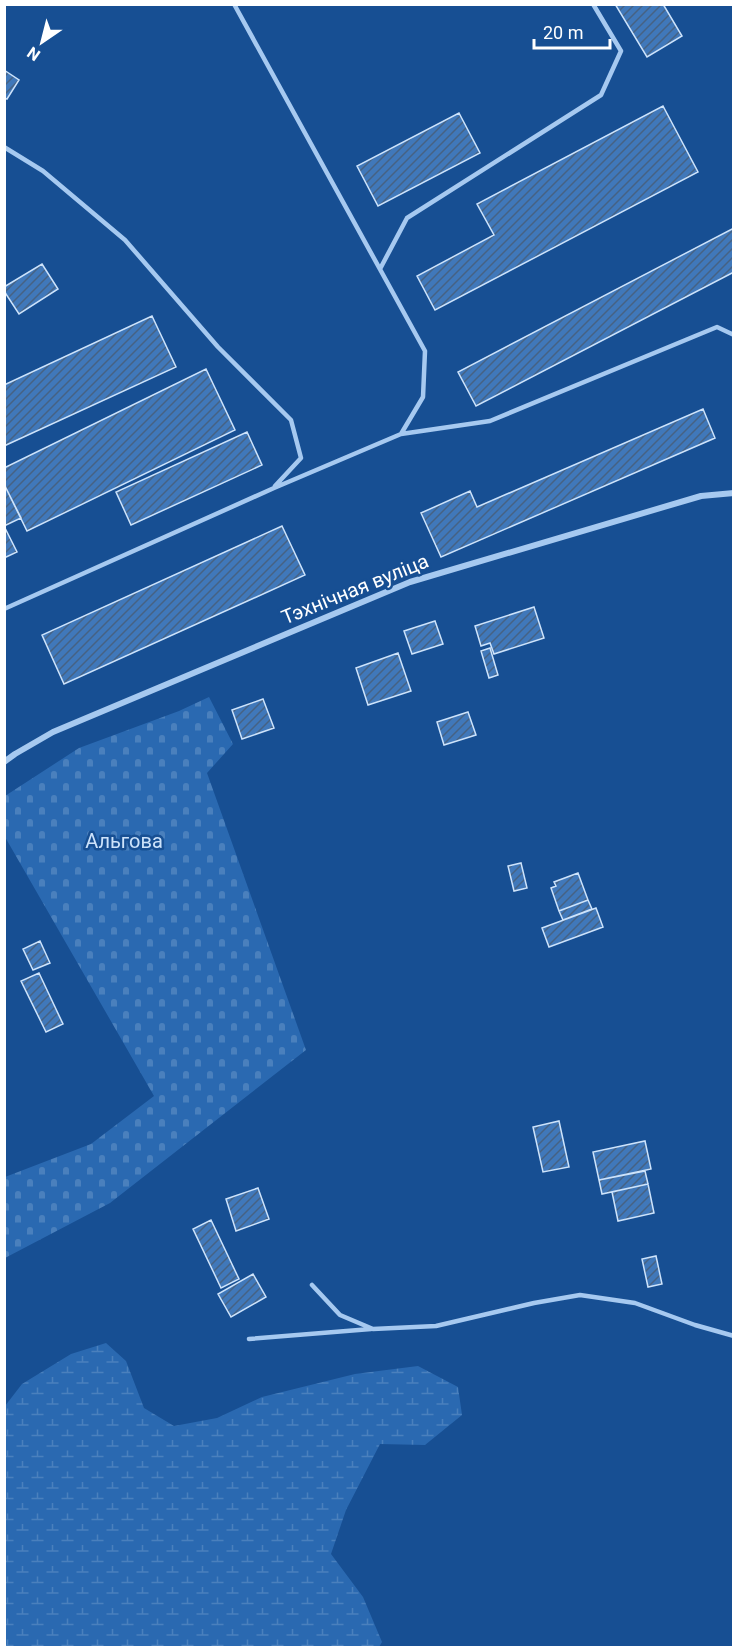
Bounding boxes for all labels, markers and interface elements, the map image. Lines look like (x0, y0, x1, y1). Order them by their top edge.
north arrow (12, 12, 72, 72)
scale bar (534, 12, 610, 50)
text: 20 m (543, 22, 583, 43)
text: N (24, 43, 44, 65)
street label: Тэхнічная вуліца (278, 549, 432, 629)
park label: Альгова (85, 829, 163, 853)

